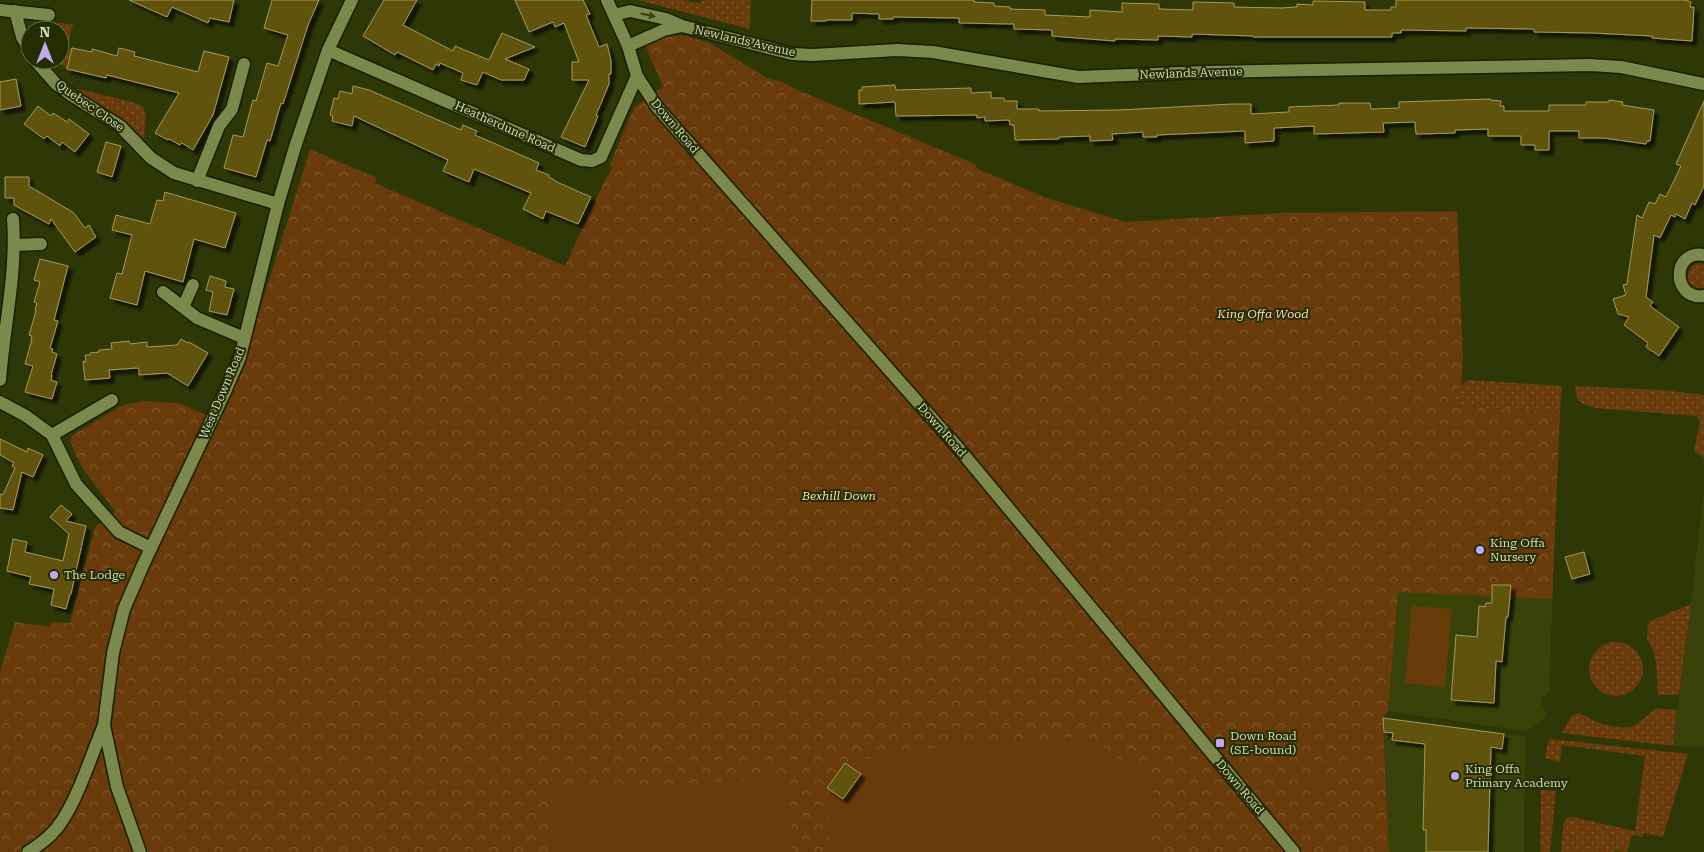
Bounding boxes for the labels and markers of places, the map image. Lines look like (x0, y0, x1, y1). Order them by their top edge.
place label: King Offa Nursery (1490, 536, 1545, 564)
marker: King Offa Nursery (1474, 544, 1486, 556)
place label: The Lodge (64, 568, 125, 582)
marker: The Lodge (48, 569, 60, 581)
place label: Down Road (SE-bound) (1230, 729, 1297, 757)
marker: Down Road (SE-bound) (1214, 737, 1226, 749)
place label: King Offa Primary Academy (1465, 762, 1569, 790)
marker: King Offa Primary Academy (1449, 770, 1461, 782)

